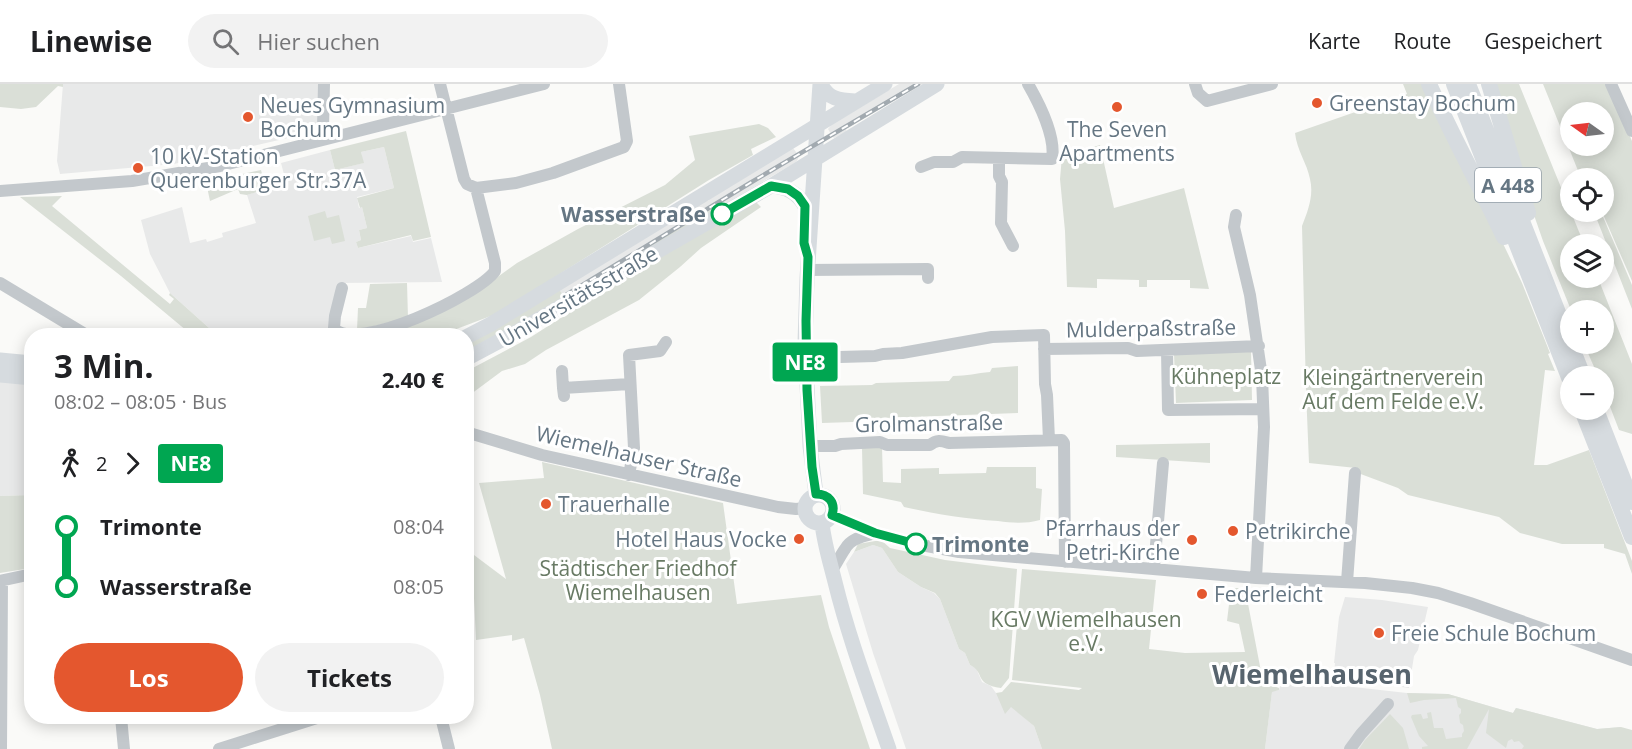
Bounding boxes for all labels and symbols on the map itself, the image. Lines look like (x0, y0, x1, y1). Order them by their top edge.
place label: Greenstay Bochum (1329, 89, 1516, 117)
place label: Neues Gymnasium Bochum (260, 91, 445, 143)
marker: Greenstay Bochum (1310, 96, 1324, 110)
marker: The Seven Apartments (1110, 100, 1124, 114)
north arrow (1560, 102, 1614, 156)
marker: Neues Gymnasium Bochum (241, 110, 255, 124)
place label: The Seven Apartments (1059, 115, 1175, 167)
place label: 10 kV-Station Querenburger Str.37A (150, 142, 367, 194)
marker: 10 kV-Station Querenburger Str.37A (131, 161, 145, 175)
road number: A 448 (1475, 168, 1541, 202)
place label: Wasserstraße (561, 200, 706, 228)
marker: Wasserstraße (711, 203, 733, 225)
street label: Universitätsstraße (494, 239, 662, 353)
street label: Mulderpaßstraße (1066, 313, 1236, 343)
line badge: NE8 (770, 342, 840, 382)
park label: Kühneplatz (1171, 362, 1281, 390)
park label: Kleingärtnerverein Auf dem Felde e.V. (1302, 363, 1484, 415)
street label: Grolmanstraße (855, 408, 1003, 438)
street label: Wiemelhauser Straße (533, 419, 745, 493)
place label: Trauerhalle (558, 490, 670, 518)
marker: Trauerhalle (539, 497, 553, 511)
place label: Pfarrhaus der Petri-Kirche (1045, 514, 1180, 566)
place label: Petrikirche (1245, 517, 1350, 545)
marker: Petrikirche (1226, 524, 1240, 538)
place label: Hotel Haus Vocke (615, 525, 787, 553)
place label: Trimonte (932, 530, 1029, 558)
marker: Hotel Haus Vocke (792, 532, 806, 546)
marker: Trimonte (905, 533, 927, 555)
marker: Pfarrhaus der Petri-Kirche (1185, 533, 1199, 547)
park label: Städtischer Friedhof Wiemelhausen (539, 554, 738, 606)
place label: Federleicht (1214, 580, 1323, 608)
marker: Federleicht (1195, 587, 1209, 601)
park label: KGV Wiemelhausen e.V. (990, 605, 1182, 657)
place label: Freie Schule Bochum (1391, 619, 1596, 647)
marker: Freie Schule Bochum (1372, 626, 1386, 640)
district label: Wiemelhausen (1212, 655, 1412, 692)

